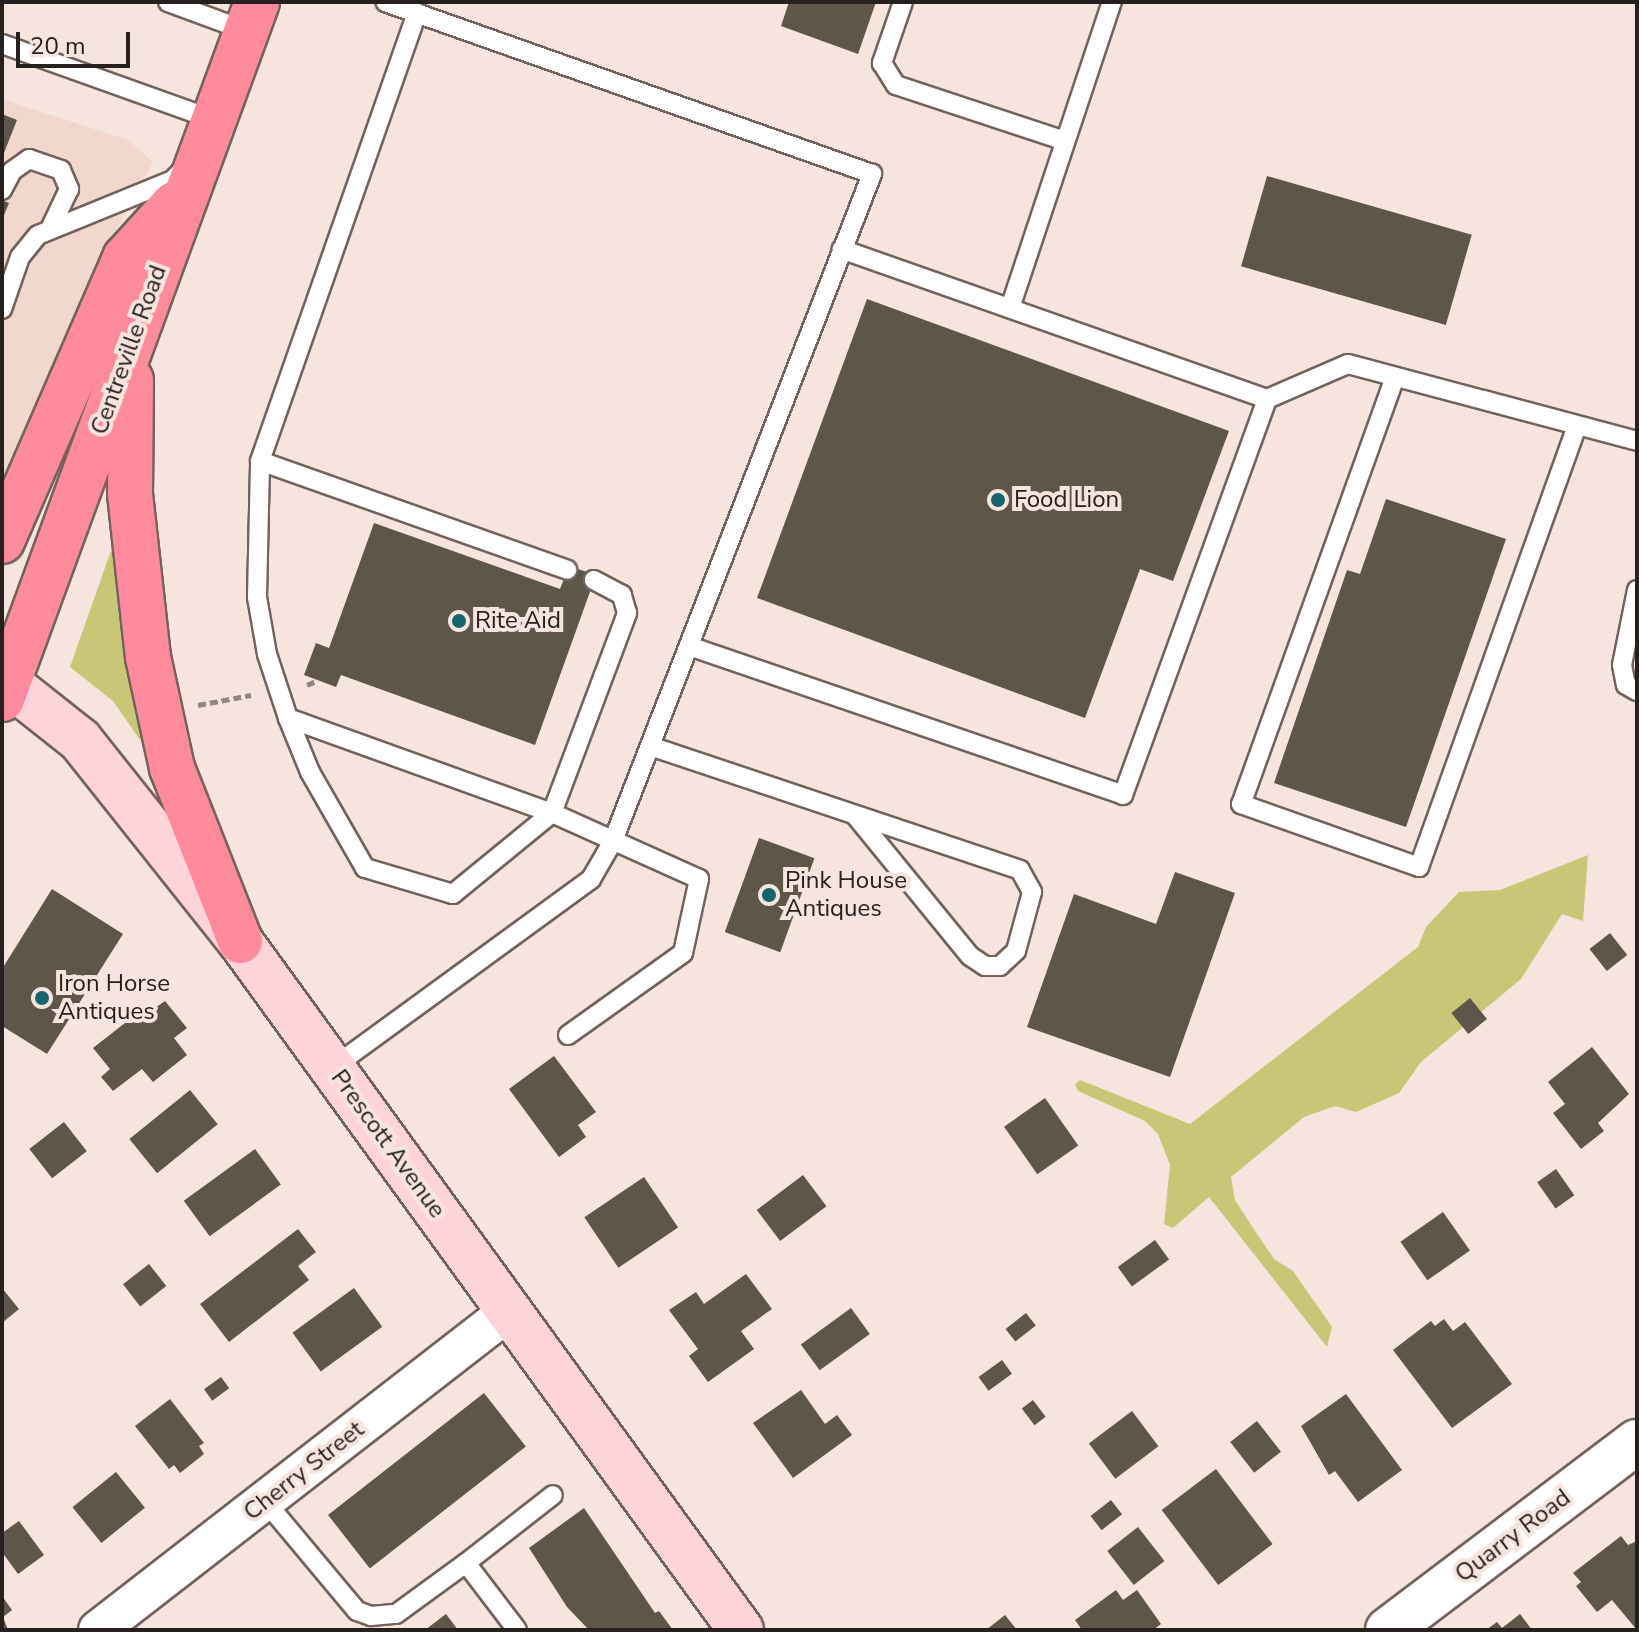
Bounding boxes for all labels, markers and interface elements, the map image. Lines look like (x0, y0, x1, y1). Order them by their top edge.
scale bar (20, 16, 134, 66)
text: 20 m (30, 30, 86, 62)
street label: Centreville Road (85, 261, 173, 439)
place label: Food Lion (1014, 486, 1119, 514)
marker: Food Lion (989, 491, 1007, 509)
place label: Rite Aid (475, 607, 561, 635)
marker: Rite Aid (450, 612, 468, 630)
place label: Pink House Antiques (785, 867, 907, 923)
marker: Pink House Antiques (760, 886, 778, 904)
place label: Iron Horse Antiques (58, 970, 170, 1026)
marker: Iron Horse Antiques (33, 989, 51, 1007)
street label: Prescott Avenue (325, 1064, 451, 1224)
street label: Cherry Street (238, 1415, 370, 1527)
street label: Quarry Road (1450, 1483, 1576, 1589)

